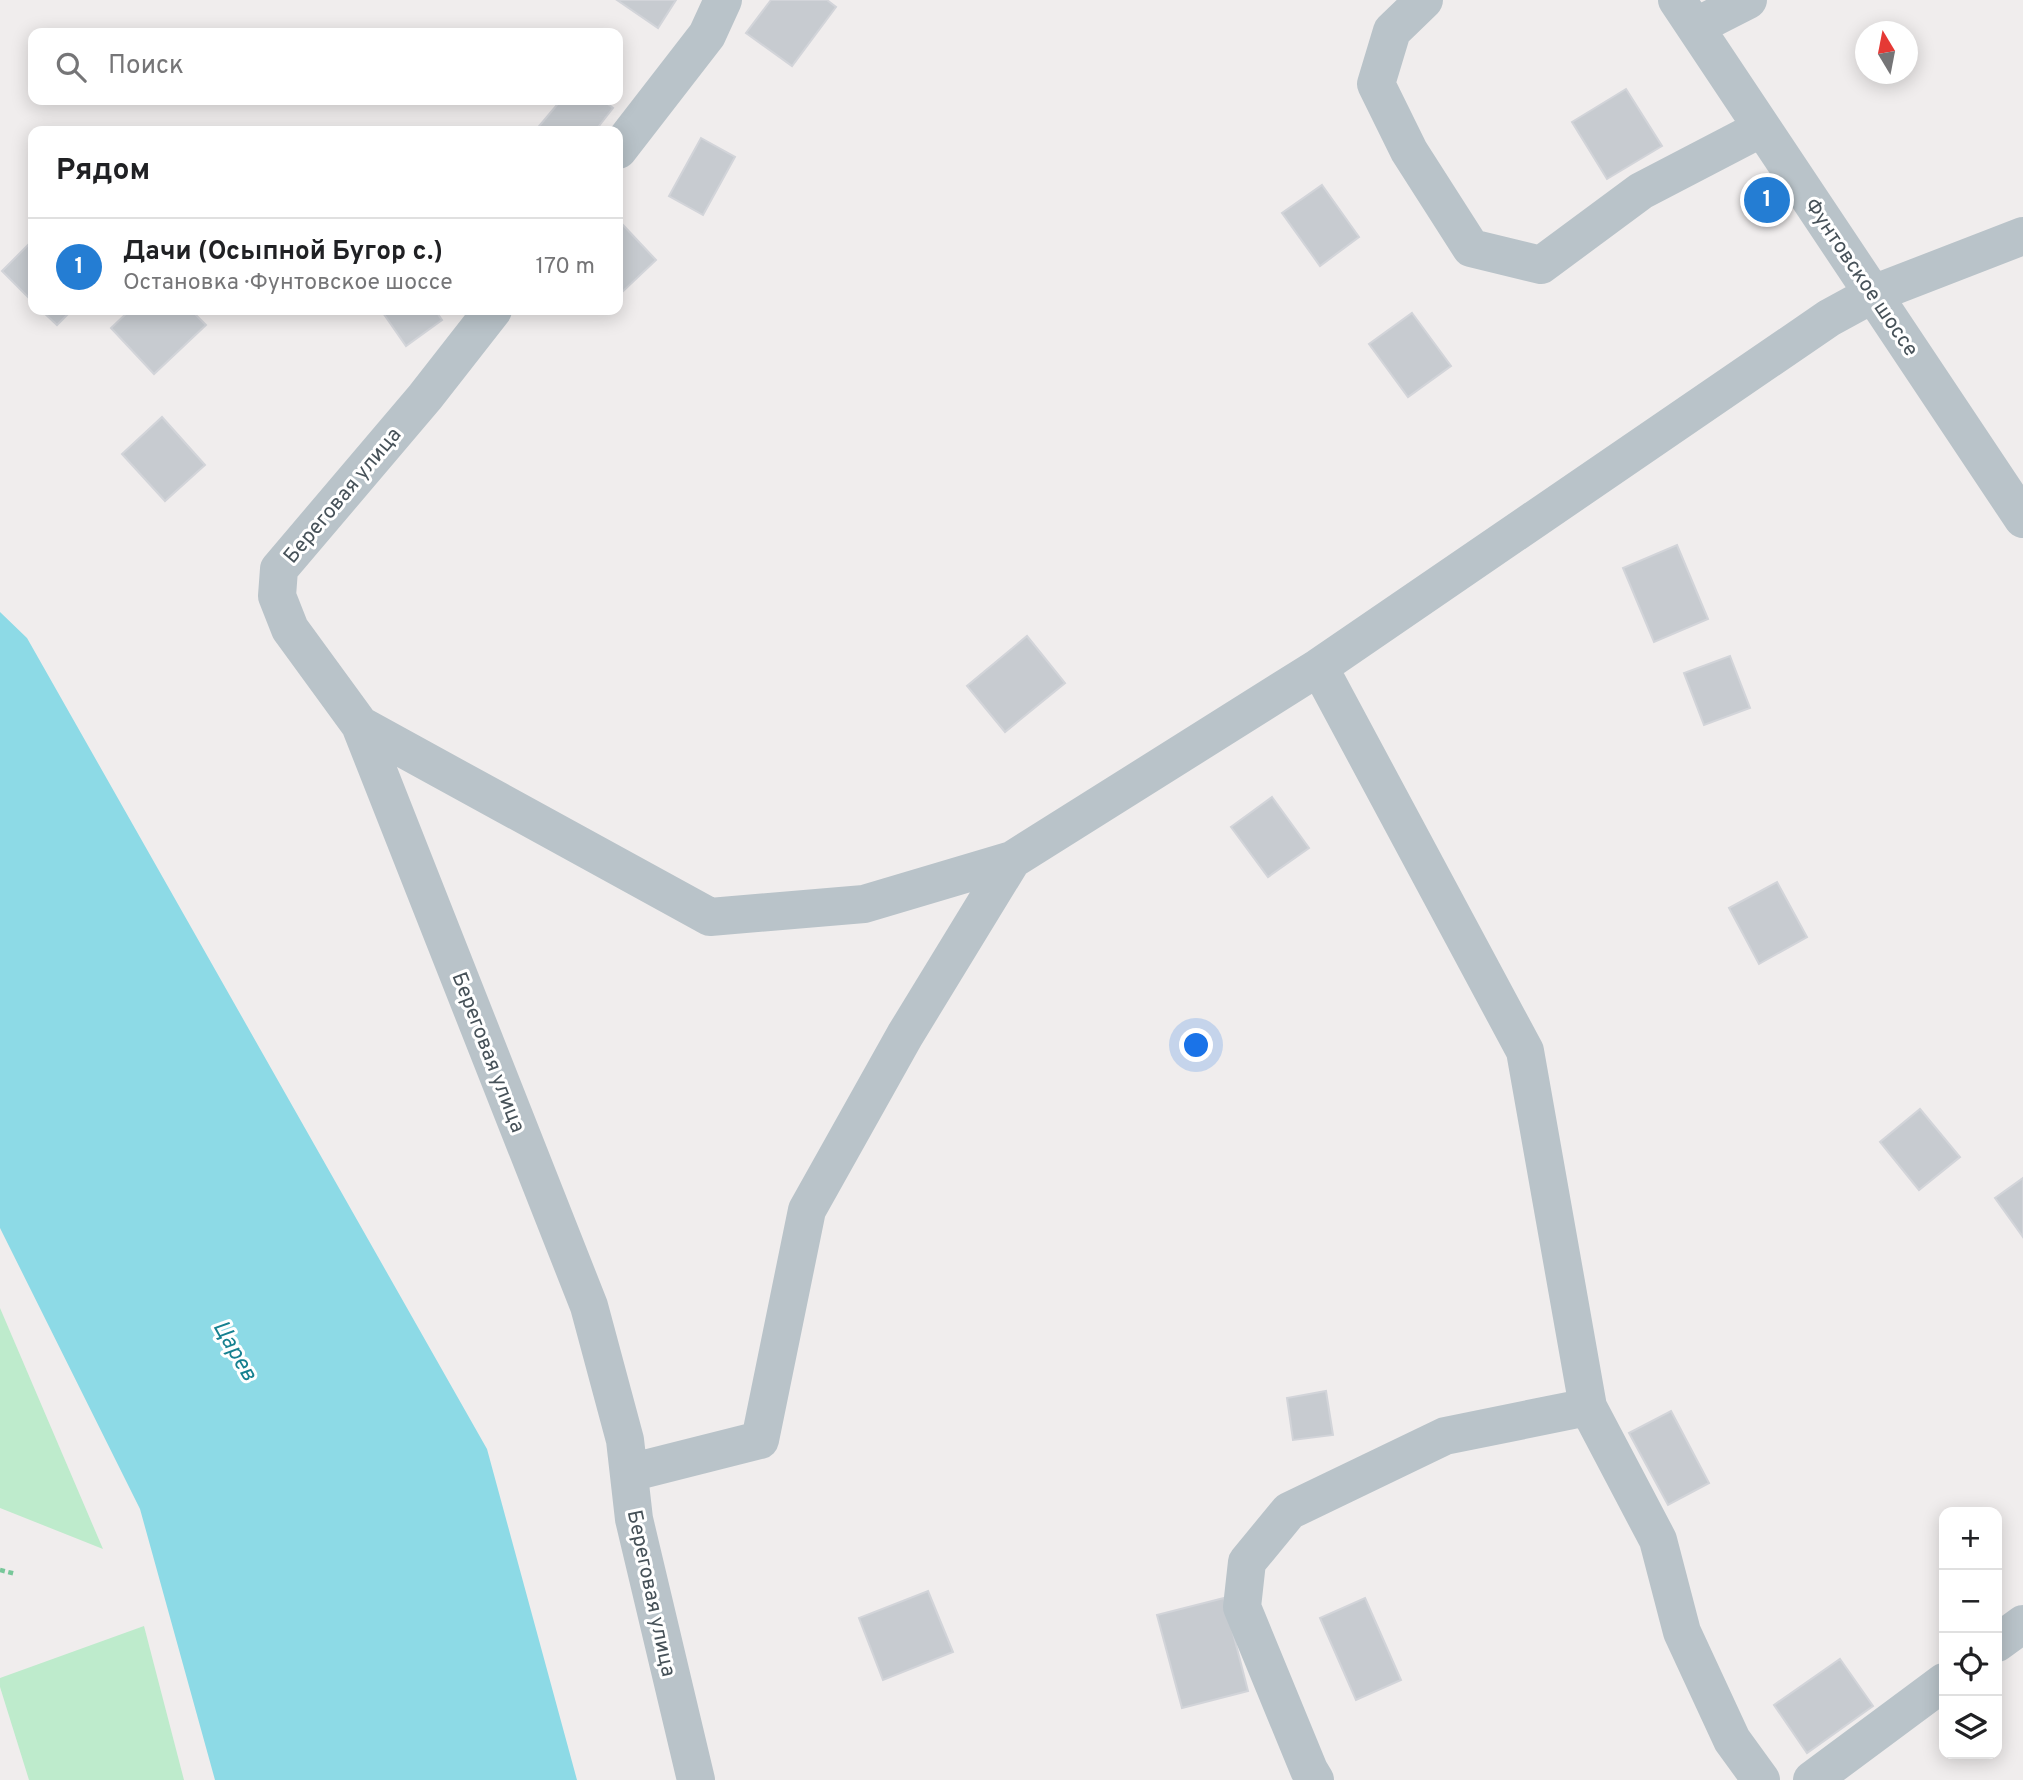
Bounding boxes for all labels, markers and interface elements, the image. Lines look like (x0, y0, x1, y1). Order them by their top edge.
north arrow (1855, 21, 1918, 84)
search box (28, 28, 623, 105)
icon: search (52, 48, 90, 86)
text: Поиск (108, 50, 184, 83)
text: Рядом (56, 153, 150, 190)
pin: 1 (1744, 174, 1790, 226)
street label: Фунтовское шоссе (1798, 193, 1924, 362)
text: Дачи (Осыпной Бугор с.) (123, 236, 443, 269)
text: 1 (74, 253, 84, 282)
text: 170 m (536, 253, 595, 282)
text: Остановка · Фунтовское шоссе (123, 269, 453, 298)
street label: Береговая улица (278, 422, 408, 570)
street label: Береговая улица (445, 968, 531, 1137)
your location (1179, 1028, 1213, 1062)
water label: Царев (205, 1316, 263, 1387)
map controls (1939, 1507, 2002, 1759)
button: + (1939, 1507, 2002, 1570)
street label: Береговая улица (620, 1508, 681, 1679)
button: − (1939, 1570, 2002, 1633)
button: locate (1939, 1633, 2002, 1696)
button: layers (1939, 1696, 2002, 1759)

